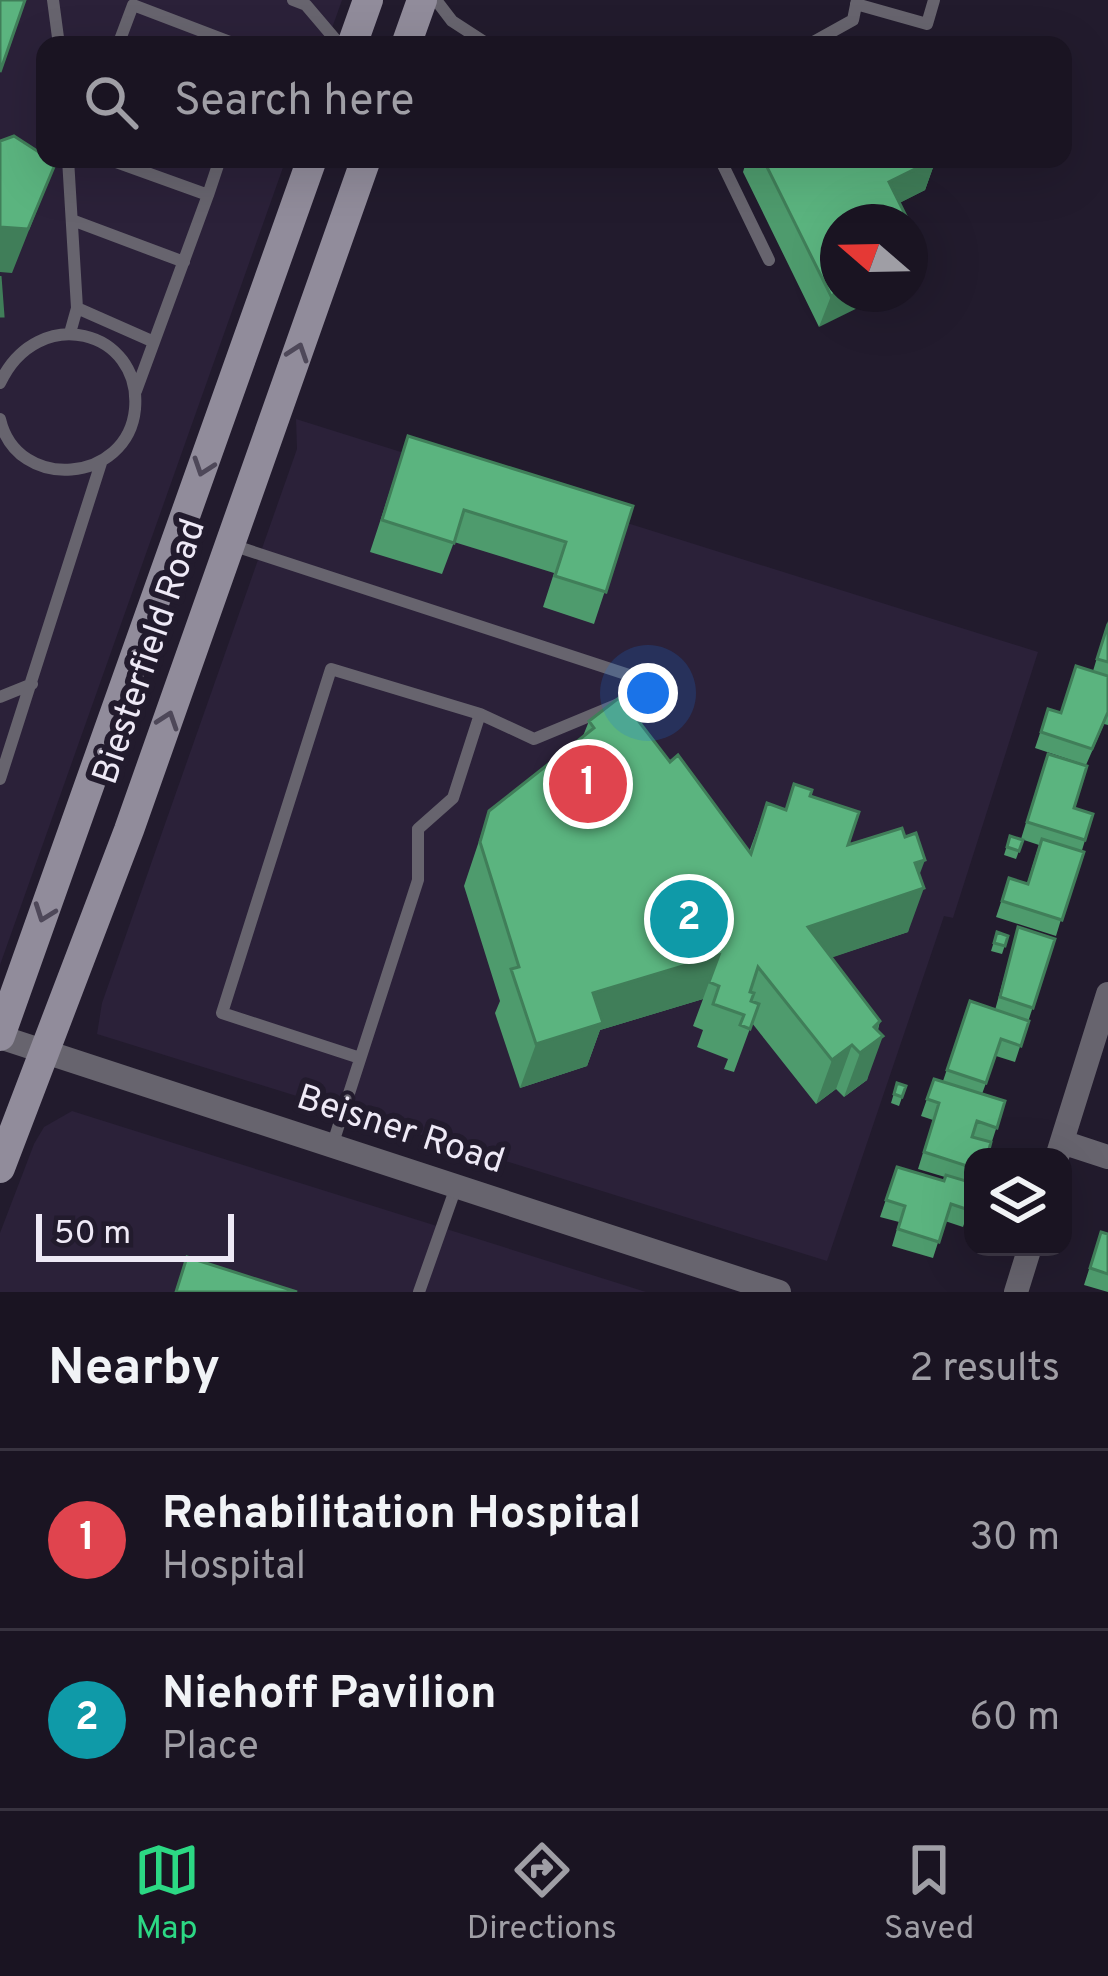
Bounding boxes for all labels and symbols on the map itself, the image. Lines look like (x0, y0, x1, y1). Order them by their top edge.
north arrow (820, 204, 928, 312)
one-way arrow (284, 343, 308, 364)
one-way arrow (193, 456, 217, 477)
street label: Biesterfield Road (84, 513, 218, 791)
your location (618, 663, 678, 723)
one-way arrow (154, 711, 178, 732)
pin: 1 (549, 739, 627, 829)
pin: 2 (650, 874, 728, 964)
one-way arrow (34, 901, 59, 922)
street label: Beisner Road (290, 1076, 510, 1186)
scale bar (36, 1208, 234, 1261)

